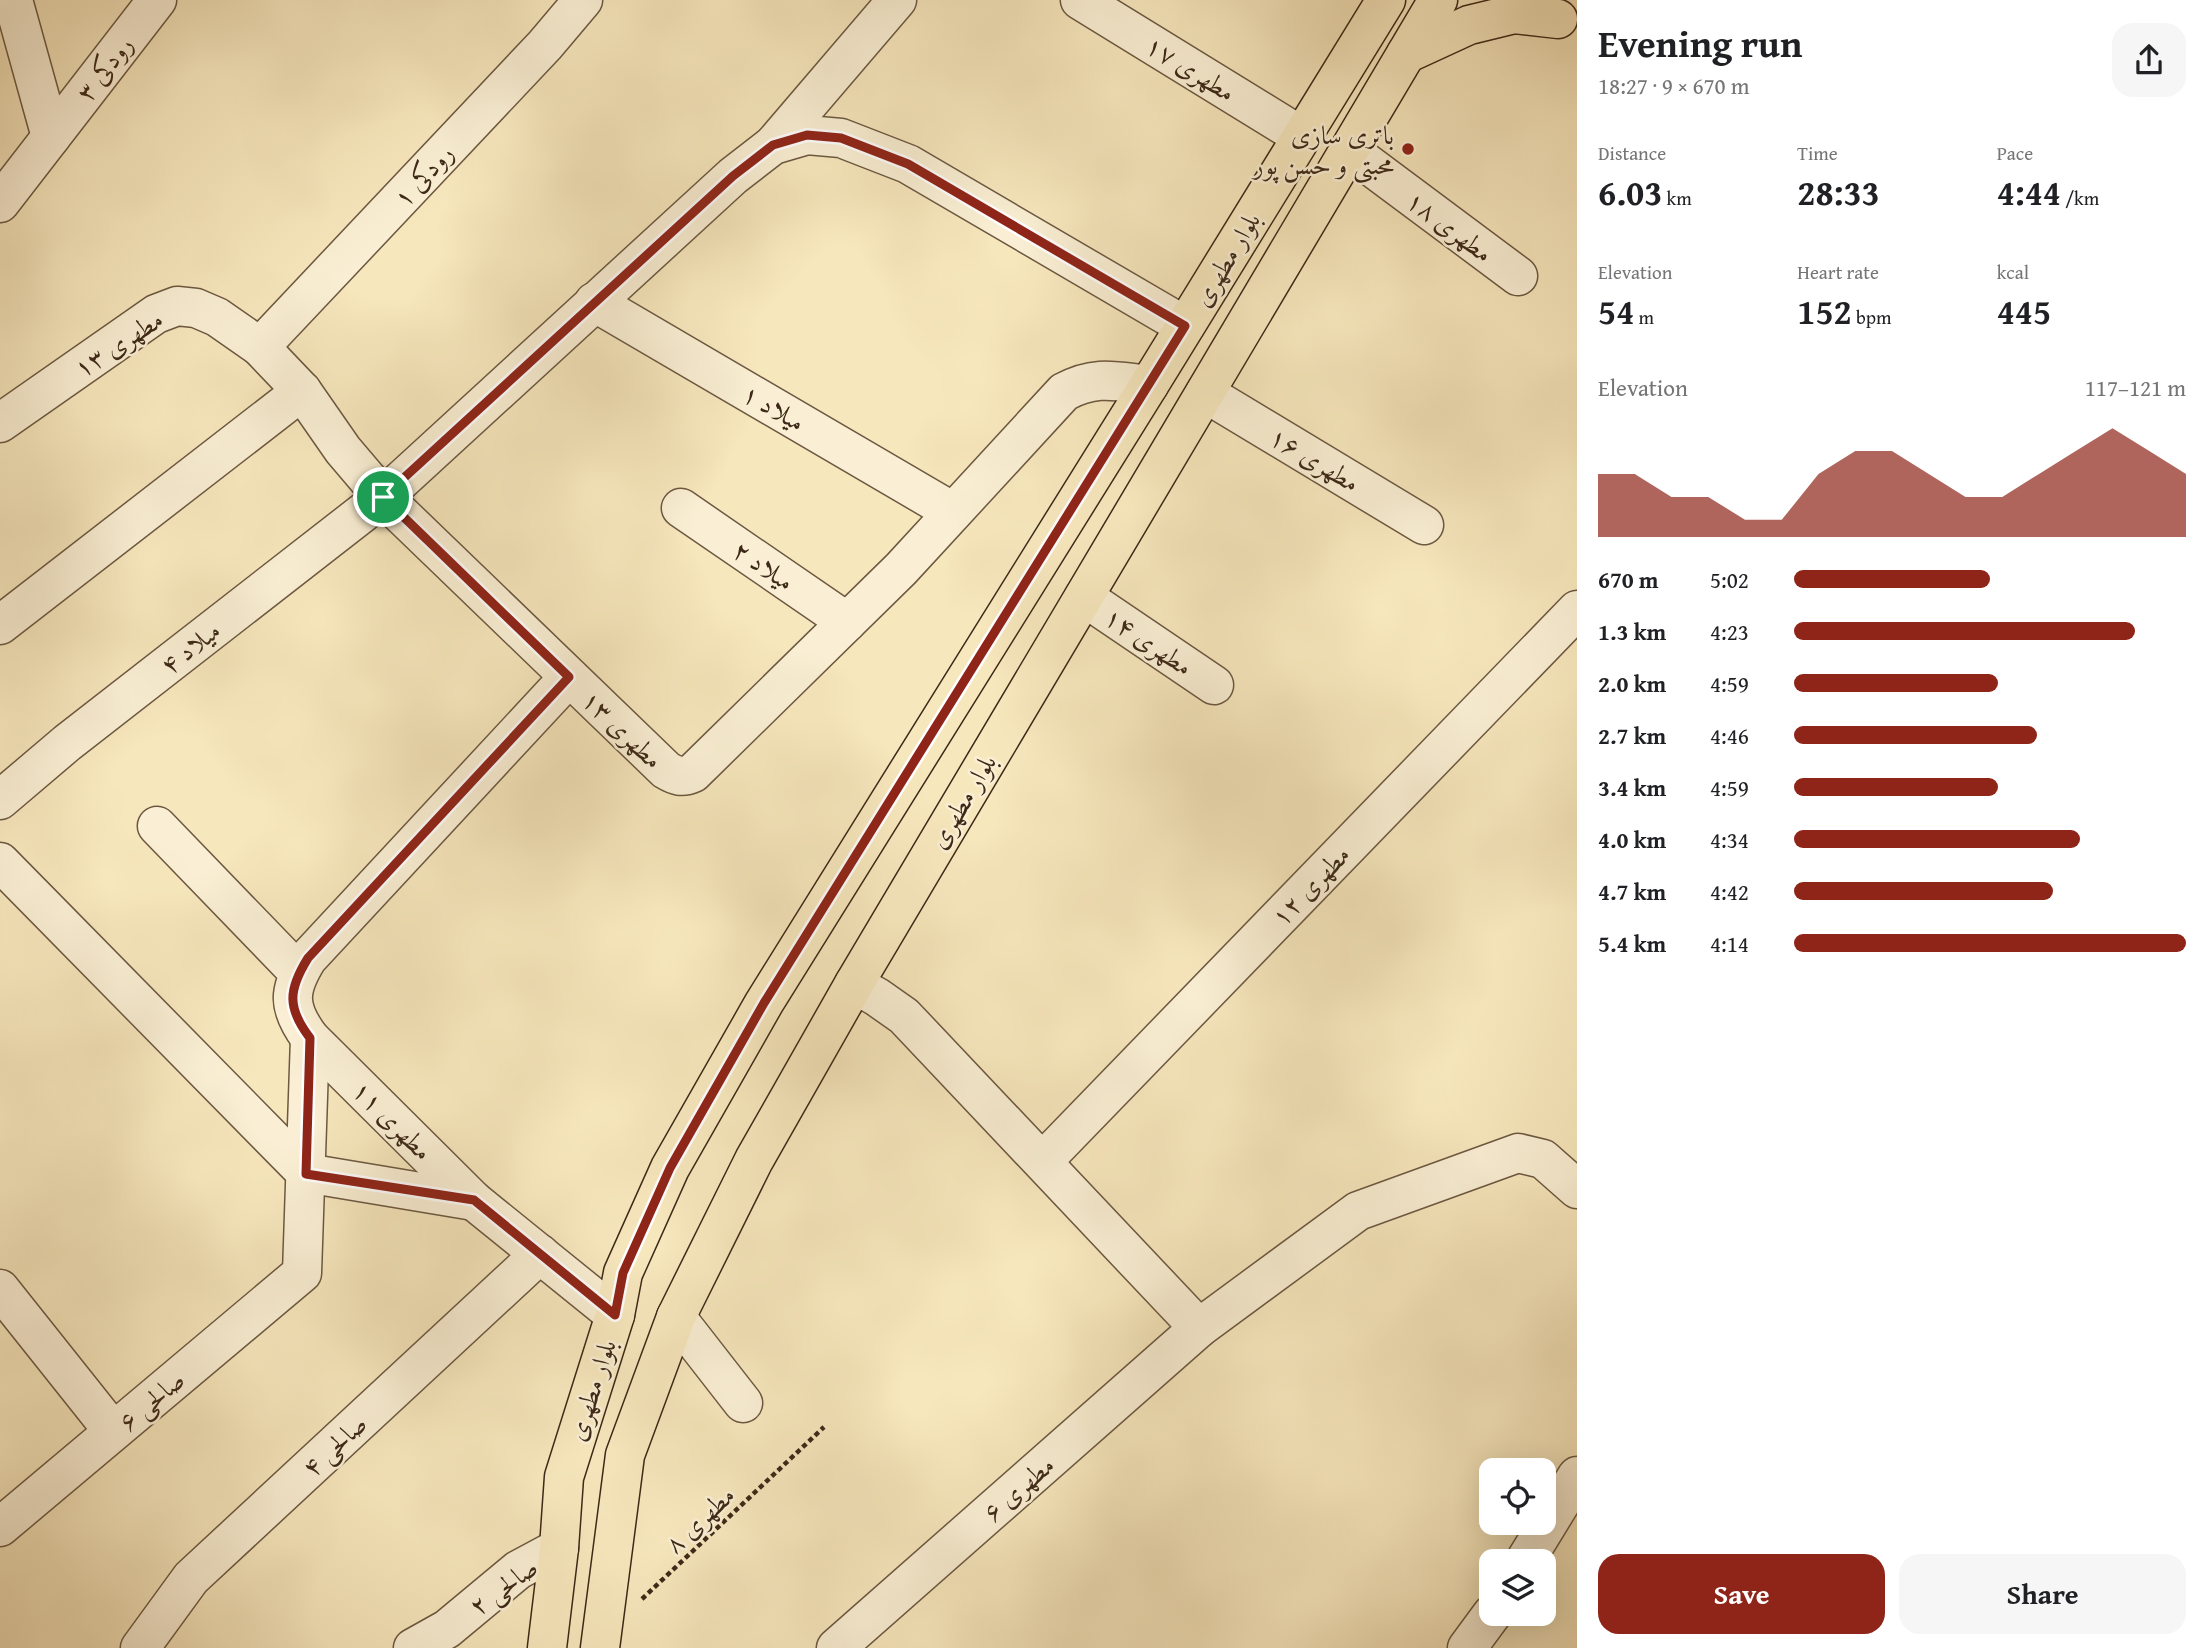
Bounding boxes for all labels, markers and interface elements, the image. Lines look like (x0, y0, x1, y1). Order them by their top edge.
text: Evening run (1598, 15, 1802, 71)
button: share (2112, 23, 2186, 97)
street label: مطهری ۱۷ (1138, 25, 1244, 111)
street label: رودکی ۳ (66, 27, 142, 109)
text: 18:27 · 9 × 670 m (1598, 69, 1750, 102)
place label: باتری سازی محبتی و حسن پور (1250, 115, 1394, 184)
street label: رودکی ۱ (384, 135, 462, 215)
text: Distance (1598, 139, 1666, 167)
text: Time (1797, 139, 1838, 167)
text: Pace (1997, 139, 2033, 167)
marker: باتری سازی محبتی و حسن پور (1400, 141, 1416, 157)
text: 6.03 (1598, 167, 1662, 218)
text: 28:33 (1797, 167, 1880, 218)
text: 4:44 (1997, 167, 2061, 218)
street label: مطهری ۱۸ (1399, 180, 1501, 272)
text: km (1662, 184, 1692, 212)
text: /km (2061, 184, 2099, 212)
street label: بلوار مطهری (1182, 204, 1270, 314)
text: Elevation (1598, 258, 1672, 286)
text: Heart rate (1797, 258, 1879, 286)
text: kcal (1997, 258, 2029, 286)
text: 54 (1598, 286, 1634, 337)
text: 152 (1797, 286, 1852, 337)
text: 445 (1997, 286, 2051, 337)
street label: مطهری ۱۳ (66, 300, 170, 386)
text: m (1634, 303, 1654, 331)
text: bpm (1852, 303, 1892, 331)
text: Elevation (1598, 371, 1688, 404)
text: 117–121 m (2085, 371, 2186, 404)
street label: میلاد ۱ (735, 373, 813, 441)
street label: مطهری ۱۶ (1262, 417, 1368, 501)
pin (353, 467, 413, 527)
icon: arrive (364, 478, 402, 516)
street label: میلاد ۲ (725, 530, 803, 600)
text: 670 m (1598, 563, 1659, 596)
text: 5:02 (1710, 563, 1749, 596)
street label: مطهری ۱۴ (1097, 597, 1201, 685)
street label: میلاد ۴ (152, 611, 228, 683)
text: 1.3 km (1598, 615, 1666, 648)
text: 4:23 (1710, 615, 1749, 648)
text: 2.0 km (1598, 667, 1666, 700)
text: 4:59 (1710, 667, 1749, 700)
street label: مطهری ۱۳ (574, 680, 672, 778)
text: 2.7 km (1598, 719, 1666, 752)
text: 4:46 (1710, 719, 1749, 752)
street label: بلوار مطهری (918, 746, 1006, 856)
text: 3.4 km (1598, 771, 1666, 804)
text: 4:59 (1710, 771, 1749, 804)
text: 4.0 km (1598, 823, 1666, 856)
text: 4:34 (1710, 823, 1749, 856)
street label: مطهری ۱۲ (1261, 836, 1359, 934)
text: 4.7 km (1598, 875, 1666, 908)
text: 4:42 (1710, 875, 1749, 908)
text: 5.4 km (1598, 927, 1666, 960)
text: 4:14 (1710, 927, 1749, 960)
street label: مطهری ۱۱ (344, 1071, 442, 1169)
street label: بلوار مطهری (556, 1334, 626, 1446)
street label: صالحی ۶ (109, 1360, 193, 1440)
street label: صالحی ۴ (293, 1405, 375, 1485)
street label: مطهری ۶ (973, 1446, 1063, 1530)
map controls (1479, 1458, 1556, 1626)
button: locate (1479, 1458, 1556, 1535)
street label: مطهری ۸ (655, 1476, 743, 1562)
street label: صالحی ۲ (461, 1548, 545, 1624)
button: layers (1479, 1549, 1556, 1626)
button: Save (1598, 1554, 1885, 1634)
button: Share (1899, 1554, 2186, 1634)

